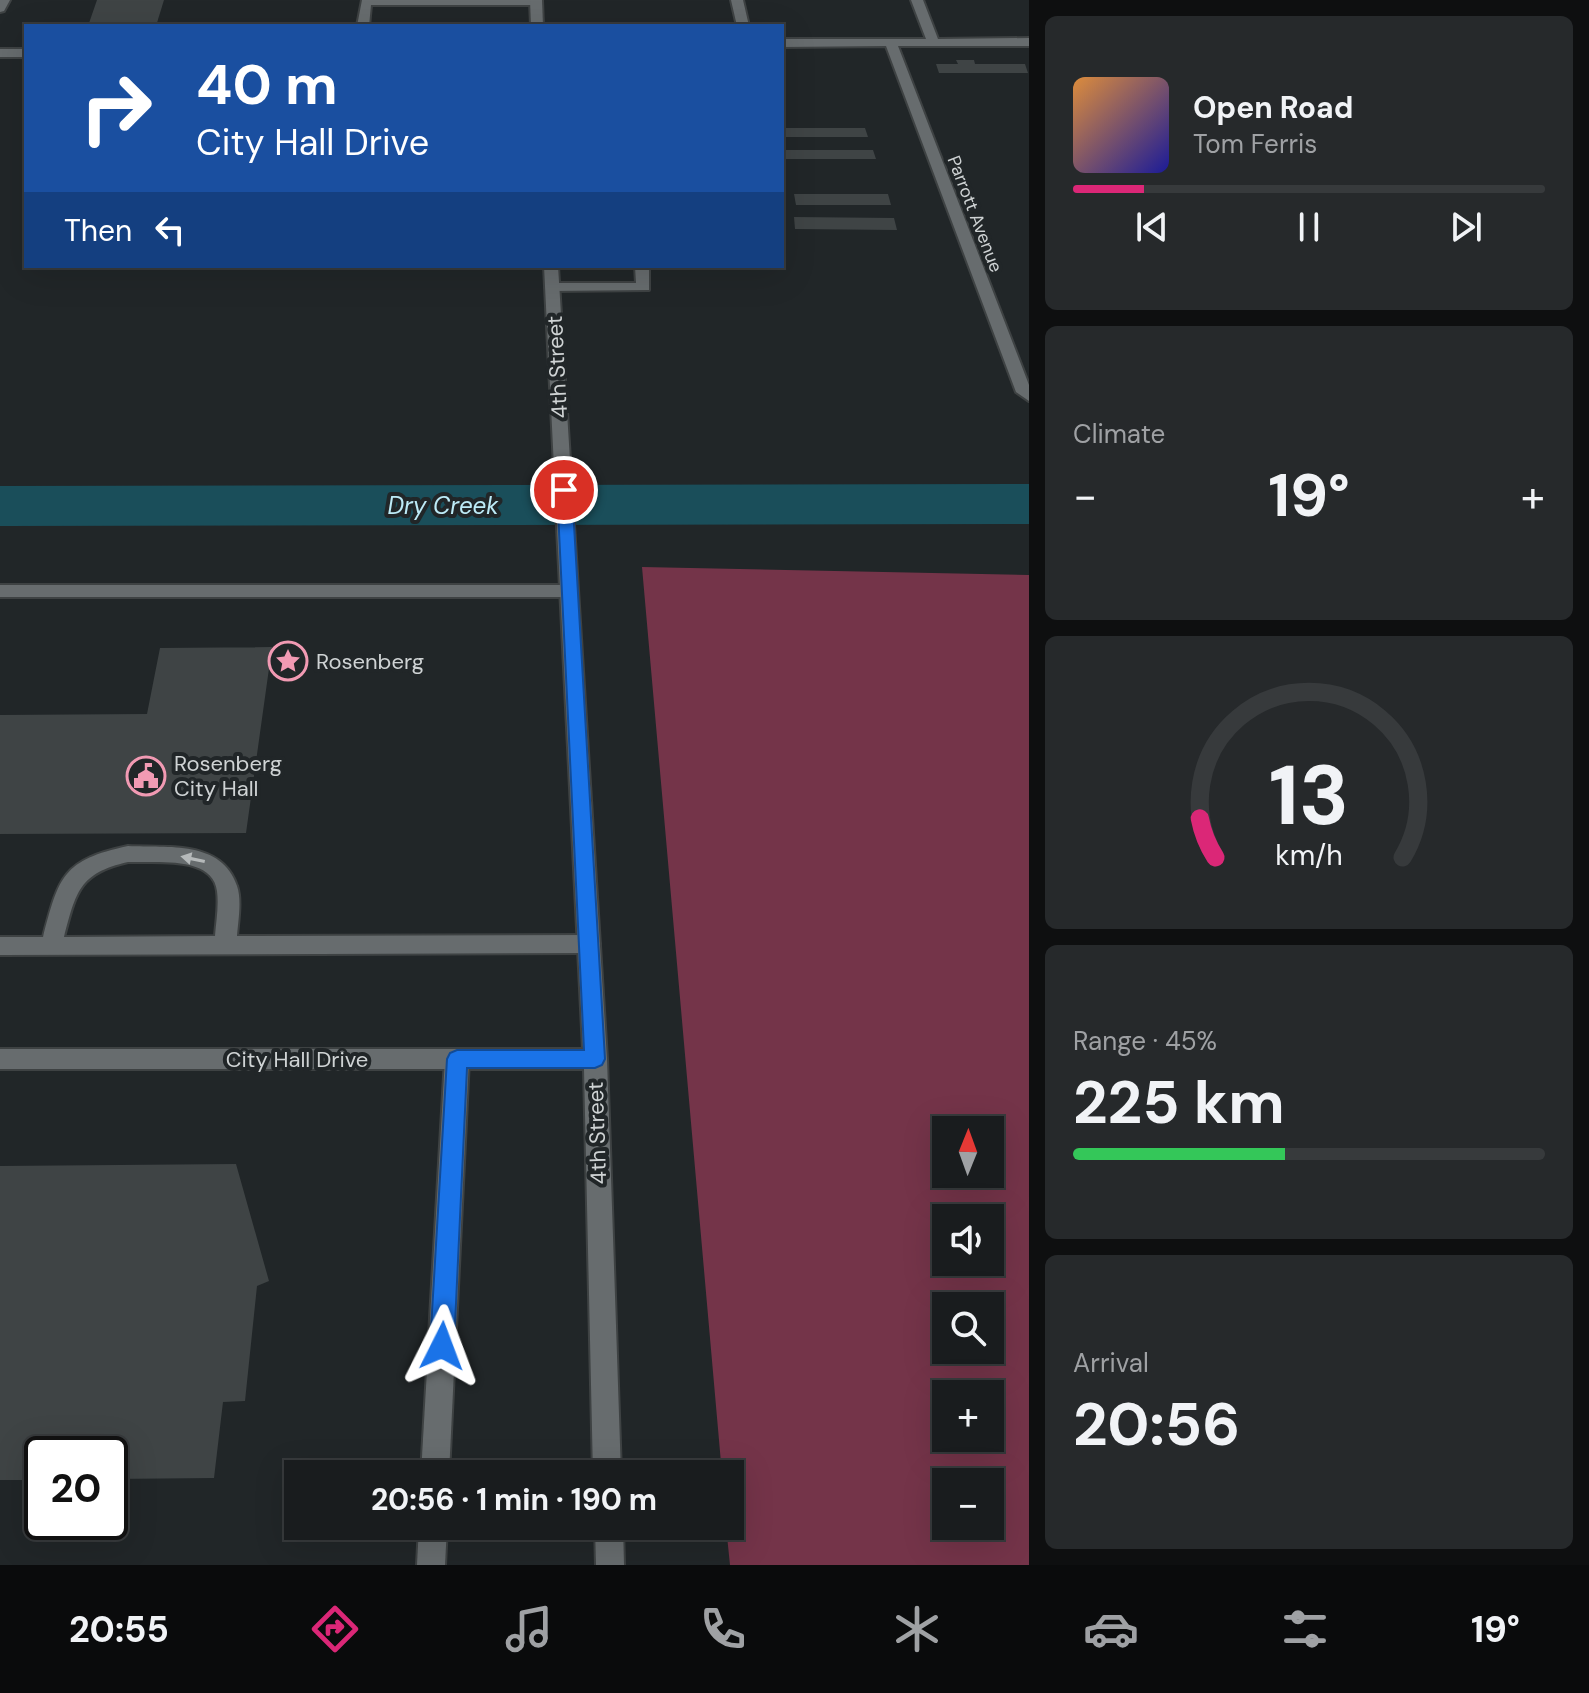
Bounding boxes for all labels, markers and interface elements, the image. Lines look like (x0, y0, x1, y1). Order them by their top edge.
text: 40 m (196, 48, 338, 121)
icon: right (64, 56, 168, 160)
text: Open Road (1193, 88, 1353, 127)
text: City Hall Drive (196, 119, 429, 166)
text: Tom Ferris (1193, 127, 1317, 161)
street label: Parrott Avenue (942, 152, 1008, 276)
icon: previous (1130, 205, 1174, 249)
icon: pause (1287, 205, 1331, 249)
icon: next (1444, 205, 1488, 249)
icon: left (148, 208, 192, 252)
text: Then (64, 211, 132, 250)
street label: 4th Street (540, 315, 574, 419)
text: Climate (1073, 417, 1165, 451)
pin (530, 456, 598, 524)
text: 19° (1268, 456, 1350, 535)
text: − (1073, 467, 1097, 525)
text: + (1521, 467, 1545, 525)
icon: arrive (542, 468, 586, 512)
water label: Dry Creek (387, 490, 499, 521)
place icon: Rosenberg (267, 640, 309, 682)
place label: Rosenberg (316, 647, 424, 676)
text: 13 (1269, 741, 1349, 850)
place label: Rosenberg City Hall (174, 749, 282, 803)
public building icon: Rosenberg City Hall (125, 755, 167, 797)
text: km/h (1275, 838, 1343, 875)
one-way arrow (180, 852, 205, 865)
text: Range · 45% (1073, 1024, 1217, 1058)
street label: City Hall Drive (226, 1045, 368, 1074)
text: 225 km (1073, 1063, 1285, 1142)
street label: 4th Street (581, 1081, 613, 1185)
north arrow (932, 1116, 1004, 1188)
map controls (932, 1116, 1004, 1540)
button: sound (932, 1204, 1004, 1276)
button: search (932, 1292, 1004, 1364)
position arrow (400, 1304, 484, 1388)
text: Arrival (1073, 1346, 1149, 1380)
button: + (932, 1380, 1004, 1452)
text: 20:56 (1073, 1385, 1240, 1464)
speed limit sign: 20 (24, 1436, 128, 1540)
button: − (932, 1468, 1004, 1540)
text: 20:56 · 1 min · 190 m (371, 1480, 657, 1519)
icon: directions (307, 1601, 363, 1657)
icon: music (501, 1601, 557, 1657)
icon: phone (695, 1601, 751, 1657)
icon: climate (889, 1601, 945, 1657)
icon: car (1083, 1601, 1139, 1657)
icon: filters (1277, 1601, 1333, 1657)
text: 20:55 (69, 1606, 169, 1653)
text: 19° (1471, 1606, 1520, 1653)

